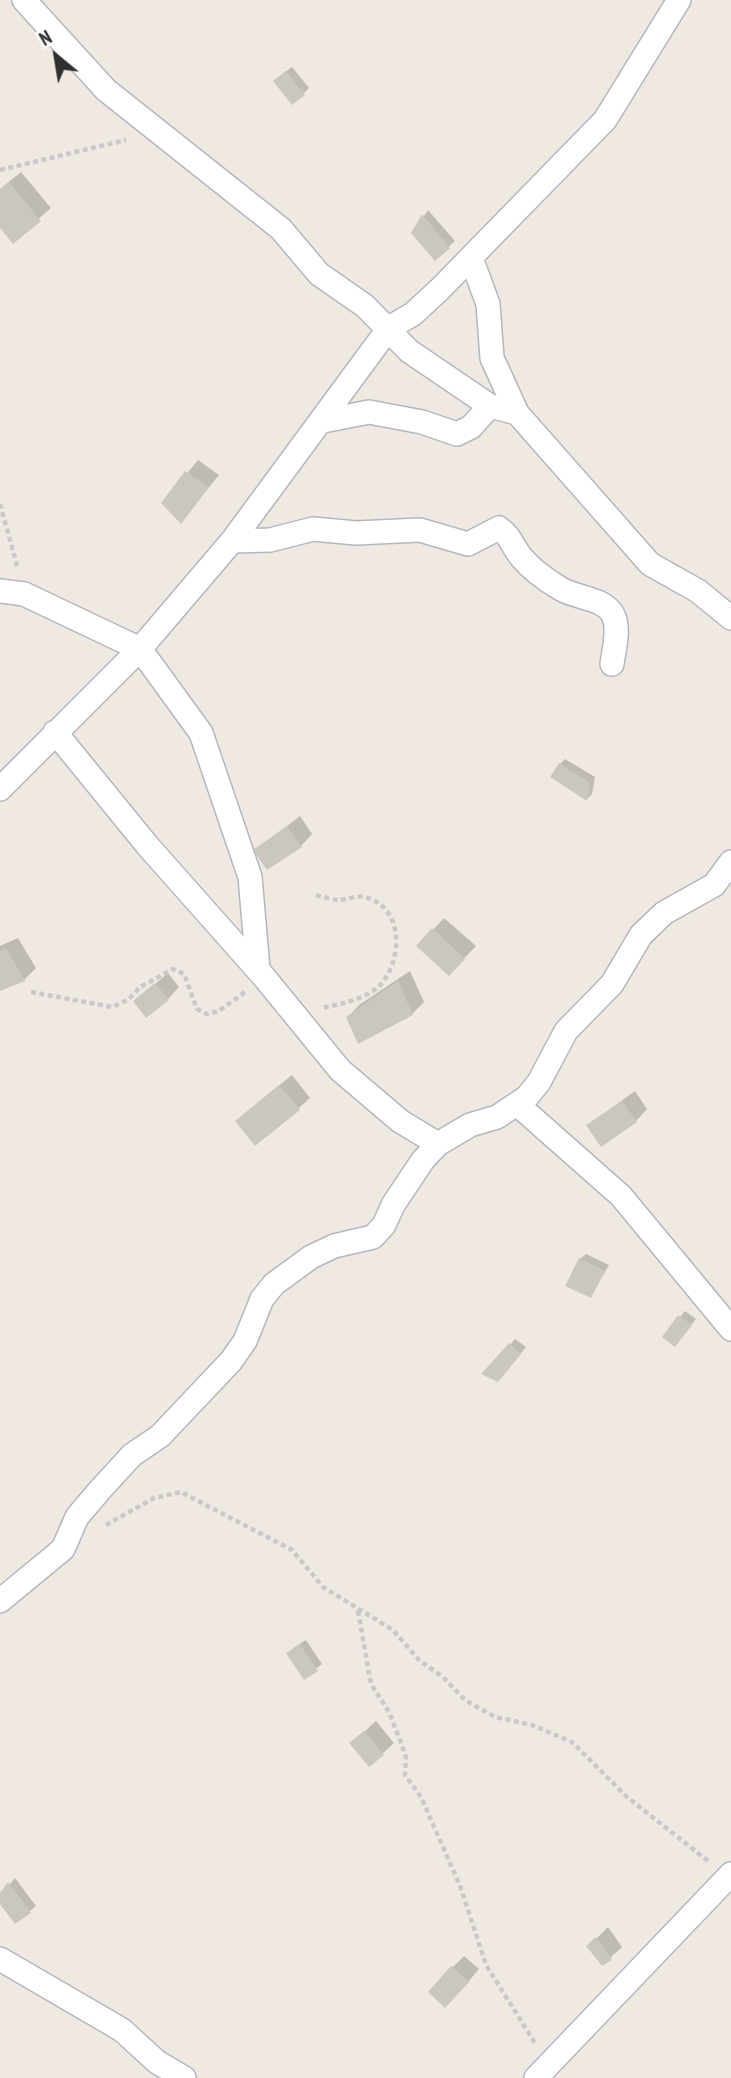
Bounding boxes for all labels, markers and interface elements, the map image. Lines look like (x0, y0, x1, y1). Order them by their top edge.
north arrow (21, 21, 91, 91)
text: N (35, 25, 56, 51)

